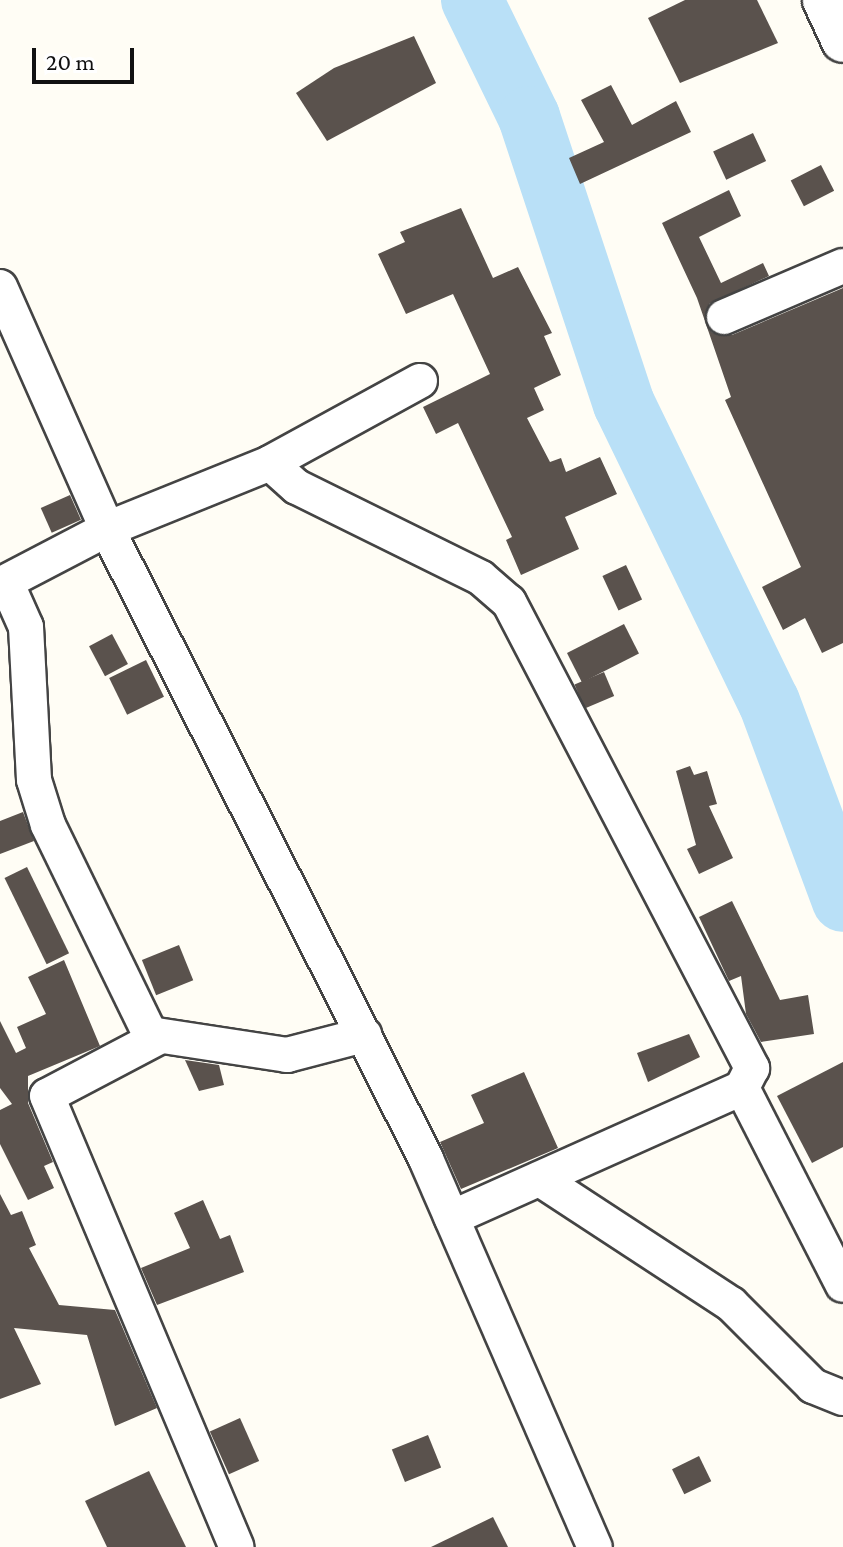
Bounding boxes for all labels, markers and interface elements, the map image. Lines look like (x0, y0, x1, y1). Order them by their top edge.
scale bar (36, 32, 138, 82)
text: 20 m (46, 48, 95, 75)

